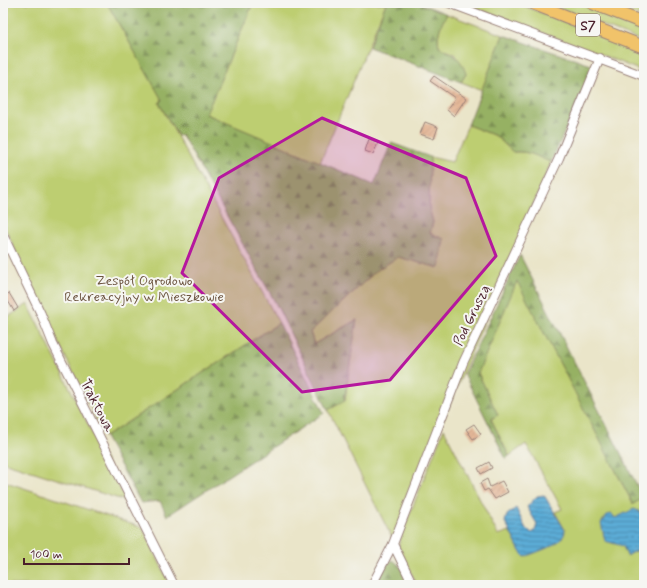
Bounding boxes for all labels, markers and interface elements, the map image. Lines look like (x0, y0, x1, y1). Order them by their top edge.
road number: S7 (576, 14, 600, 36)
park label: Zespół Ogrodowo Rekreacyjny w Mieszkowie (64, 272, 224, 306)
street label: Pod Gruszą (449, 282, 494, 349)
street label: Traktowa (76, 376, 118, 435)
scale bar (24, 540, 129, 566)
text: 100 m (30, 547, 62, 563)

